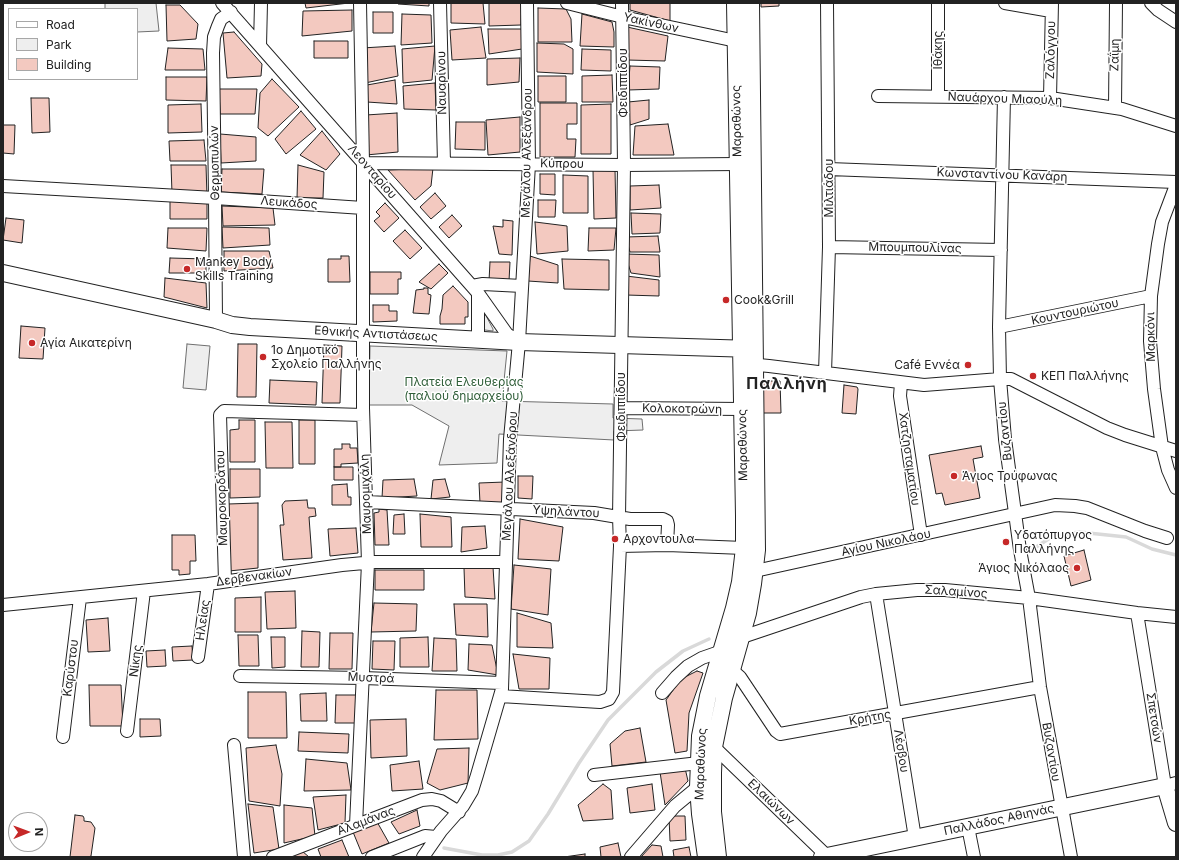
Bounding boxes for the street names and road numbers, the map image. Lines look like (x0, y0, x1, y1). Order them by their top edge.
street label: Υακίνθων (622, 10, 680, 36)
street label: Ζαλόγγου (1043, 21, 1059, 79)
street label: Ιθάκης (931, 31, 945, 69)
street label: Ζαΐμη (1108, 38, 1122, 72)
street label: Φειδιππίδου (616, 48, 630, 118)
street label: Ναυαρίνου (434, 51, 450, 115)
street label: Μαραθώνος (729, 85, 745, 157)
street label: Μεγάλου Αλεξάνδρου (519, 88, 535, 218)
street label: Ναυάρχου Μιαούλη (947, 90, 1063, 108)
street label: Θερμοπυλών (207, 125, 223, 201)
street label: Λεονταρίου (345, 142, 399, 202)
street label: Κύπρου (540, 156, 584, 172)
street label: Μιλτιάδου (822, 159, 836, 217)
street label: Κωνσταντίνου Κανάρη (936, 166, 1068, 184)
street label: Λευκάδος (260, 194, 318, 212)
street label: Μπουμπουλίνας (868, 240, 962, 256)
street label: Κουντουριώτου (1030, 296, 1120, 328)
street label: Μαρκόνι (1143, 312, 1159, 362)
street label: Εθνικής Αντιστάσεως (314, 324, 438, 344)
street label: Φειδιππίδου (614, 372, 628, 442)
street label: Κολοκοτρώνη (642, 401, 722, 417)
street label: Βυζαντίου (995, 401, 1015, 461)
street label: Μαραθώνος (735, 409, 751, 481)
street label: Μεγάλου Αλεξάνδρου (499, 411, 521, 541)
street label: Χατζησταματίου (895, 412, 923, 506)
street label: Μαυροκορδάτου (213, 450, 231, 546)
street label: Μαυρομιχάλη (357, 454, 375, 534)
street label: Υψηλάντου (532, 503, 600, 521)
street label: Αγίου Νικολάου (840, 526, 932, 560)
street label: Δερβενακίων (215, 565, 293, 589)
street label: Σαλαμίνος (924, 583, 988, 601)
street label: Ηλείας (193, 599, 213, 641)
street label: Καρύστου (60, 639, 82, 697)
street label: Νίκης (127, 644, 145, 678)
street label: Μυστρά (347, 670, 395, 686)
street label: Σπετσών (1143, 692, 1165, 744)
street label: Κρήτης (848, 707, 892, 729)
street label: Βυζαντίου (1039, 721, 1063, 783)
street label: Μαραθώνος (693, 728, 709, 800)
street label: Λέσβου (890, 728, 912, 774)
street label: Ελαιώνων (745, 776, 797, 828)
street label: Παλλάδος Αθιηνάς (943, 801, 1055, 839)
street label: Αλαμάνας (335, 803, 397, 839)

